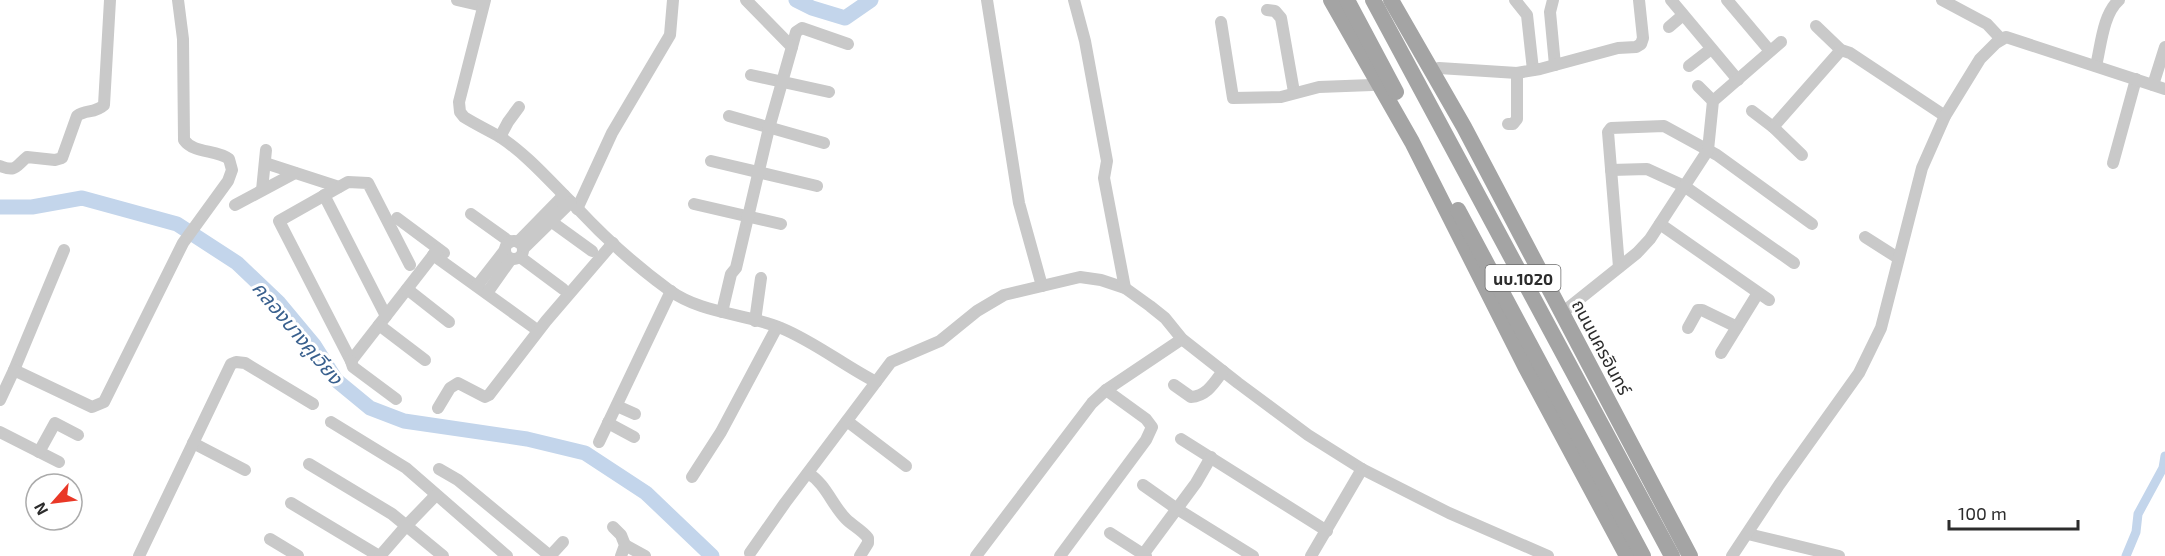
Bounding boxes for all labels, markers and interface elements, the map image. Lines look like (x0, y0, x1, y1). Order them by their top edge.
road number: นบ.1020 (1486, 265, 1561, 291)
water label: คลองบางคูเวียง (246, 276, 349, 391)
street label: ถนนนครอินทร์ (1568, 296, 1637, 399)
north arrow (24, 472, 84, 532)
scale bar (1949, 493, 2078, 531)
text: N (29, 500, 51, 519)
text: 100 m (1958, 502, 2007, 524)

